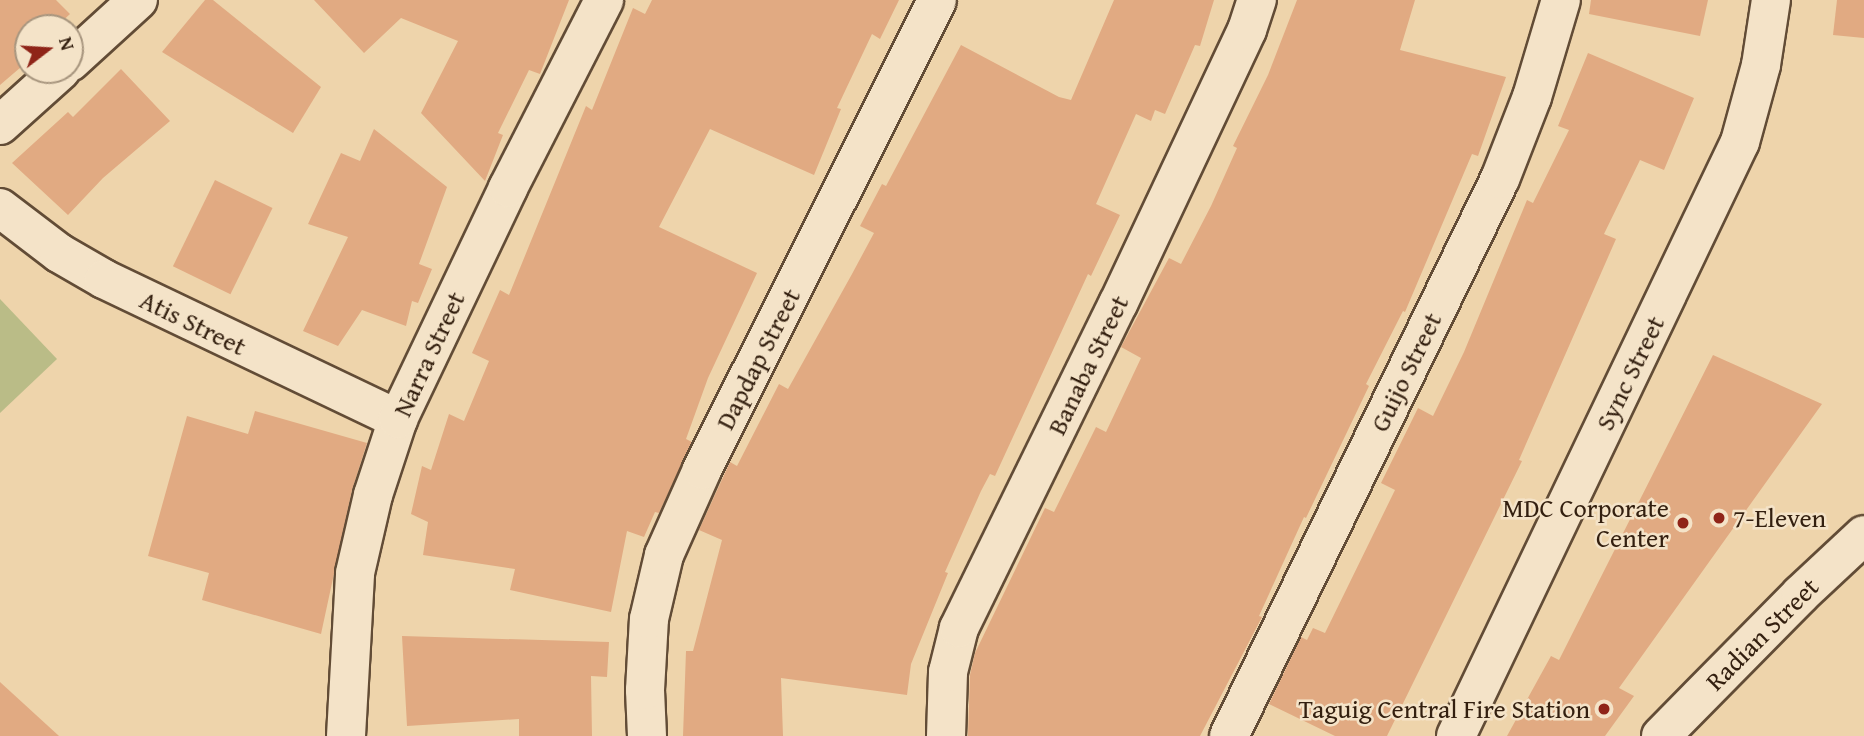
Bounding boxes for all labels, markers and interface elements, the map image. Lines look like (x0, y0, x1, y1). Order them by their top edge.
north arrow (14, 14, 84, 84)
text: N (52, 33, 82, 54)
street label: Dapdap Street (709, 283, 807, 435)
street label: Atis Street (135, 284, 251, 362)
street label: Narra Street (386, 287, 472, 421)
street label: Banaba Street (1041, 290, 1135, 440)
street label: Guijo Street (1364, 307, 1448, 437)
street label: Sync Street (1589, 311, 1671, 435)
place label: MDC Corporate Center (1503, 492, 1669, 554)
place label: 7-Eleven (1733, 502, 1826, 534)
marker: 7-Eleven (1711, 510, 1727, 526)
marker: MDC Corporate Center (1675, 515, 1691, 531)
street label: Radian Street (1699, 571, 1825, 697)
place label: Taguig Central Fire Station (1299, 693, 1590, 725)
marker: Taguig Central Fire Station (1596, 701, 1612, 717)

